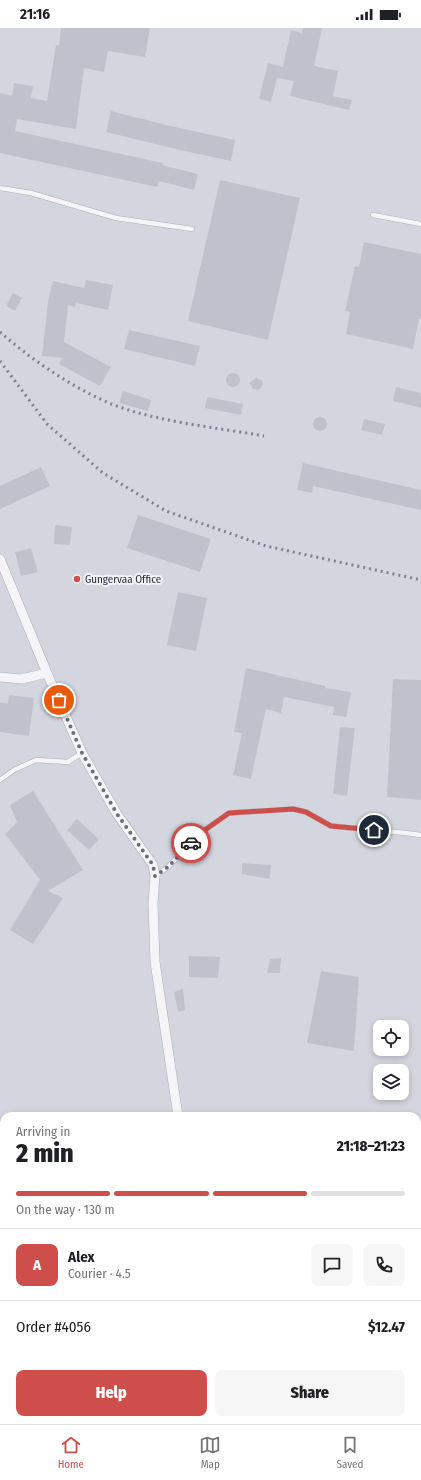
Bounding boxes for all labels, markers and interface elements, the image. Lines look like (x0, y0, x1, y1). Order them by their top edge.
text: 21:16 (20, 5, 50, 23)
place label: Gungervaa Office (85, 573, 161, 586)
marker: Gungervaa Office (72, 574, 82, 584)
pin (42, 683, 76, 717)
icon: bag (48, 689, 70, 711)
pin (357, 813, 391, 847)
icon: home (363, 819, 385, 841)
courier (171, 823, 211, 863)
icon: car (180, 832, 202, 854)
map controls (373, 1020, 409, 1100)
button: locate (373, 1020, 409, 1056)
button: layers (373, 1064, 409, 1100)
text: Arriving in (16, 1124, 70, 1139)
text: 21:18–21:23 (337, 1137, 405, 1155)
text: 2 min (16, 1138, 74, 1169)
text: On the way · 130 m (16, 1202, 115, 1217)
button: chat (311, 1244, 353, 1286)
button: phone (363, 1244, 405, 1286)
text: Alex (68, 1248, 95, 1266)
text: A (33, 1256, 41, 1274)
text: Courier · 4.5 (68, 1266, 131, 1281)
text: Order #4056 (16, 1318, 91, 1336)
text: $12.47 (368, 1318, 405, 1336)
button: Help (16, 1370, 207, 1416)
button: Share (215, 1370, 405, 1416)
tab: Home (58, 1434, 84, 1471)
tab: Map (199, 1434, 221, 1471)
tab: Saved (336, 1434, 363, 1471)

